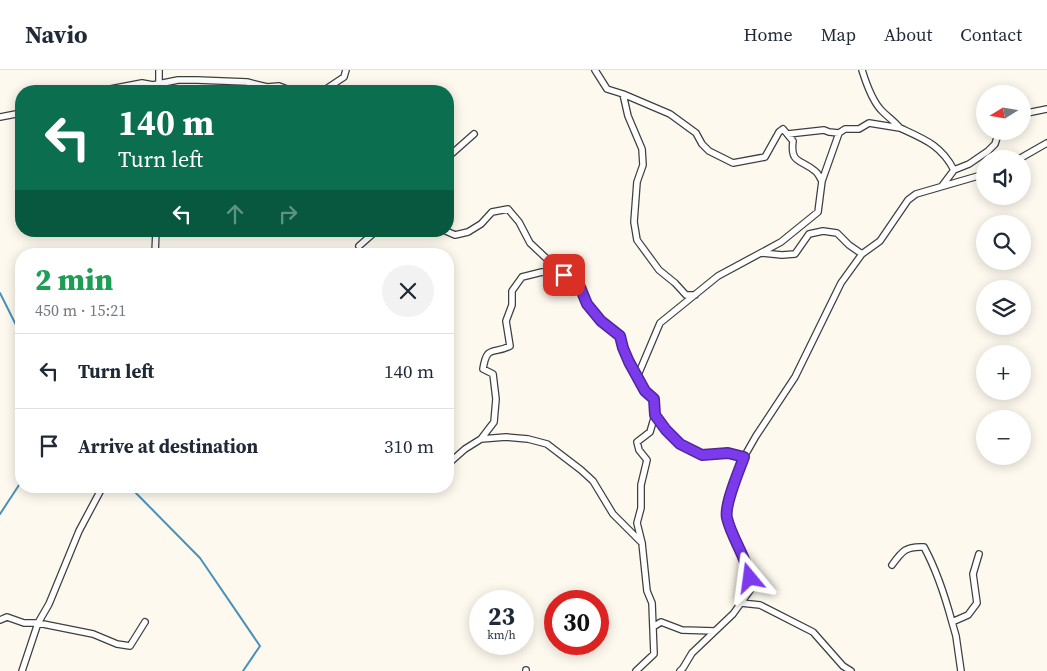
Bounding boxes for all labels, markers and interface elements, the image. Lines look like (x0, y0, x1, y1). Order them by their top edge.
text: Navio (25, 18, 88, 51)
text: Home (744, 22, 793, 47)
text: Map (821, 22, 856, 47)
text: About (884, 22, 932, 47)
text: Contact (960, 22, 1022, 47)
north arrow (976, 85, 1031, 140)
map controls (976, 85, 1031, 465)
text: 140 m (118, 99, 214, 147)
icon: left (35, 105, 100, 170)
text: Turn left (118, 144, 203, 174)
button: sound (976, 150, 1031, 205)
icon: left (168, 200, 196, 228)
icon: ahead (221, 200, 249, 228)
icon: right (274, 200, 302, 228)
button: search (976, 215, 1031, 270)
pin (543, 254, 585, 296)
text: 2 min (35, 259, 113, 300)
icon: arrive (550, 261, 578, 289)
button: close (382, 265, 434, 317)
button: layers (976, 280, 1031, 335)
text: 450 m · 15:21 (35, 299, 126, 321)
button: + (976, 345, 1031, 400)
icon: left (35, 357, 63, 385)
text: Turn left (78, 358, 154, 384)
text: 140 m (384, 358, 434, 384)
button: − (976, 410, 1031, 465)
icon: arrive (35, 432, 63, 460)
text: Arrive at destination (78, 433, 258, 459)
text: 310 m (384, 433, 434, 459)
position arrow (723, 551, 775, 603)
speed limit sign: 30 (544, 590, 609, 655)
text: 23 (488, 599, 515, 633)
text: km/h (487, 627, 516, 643)

